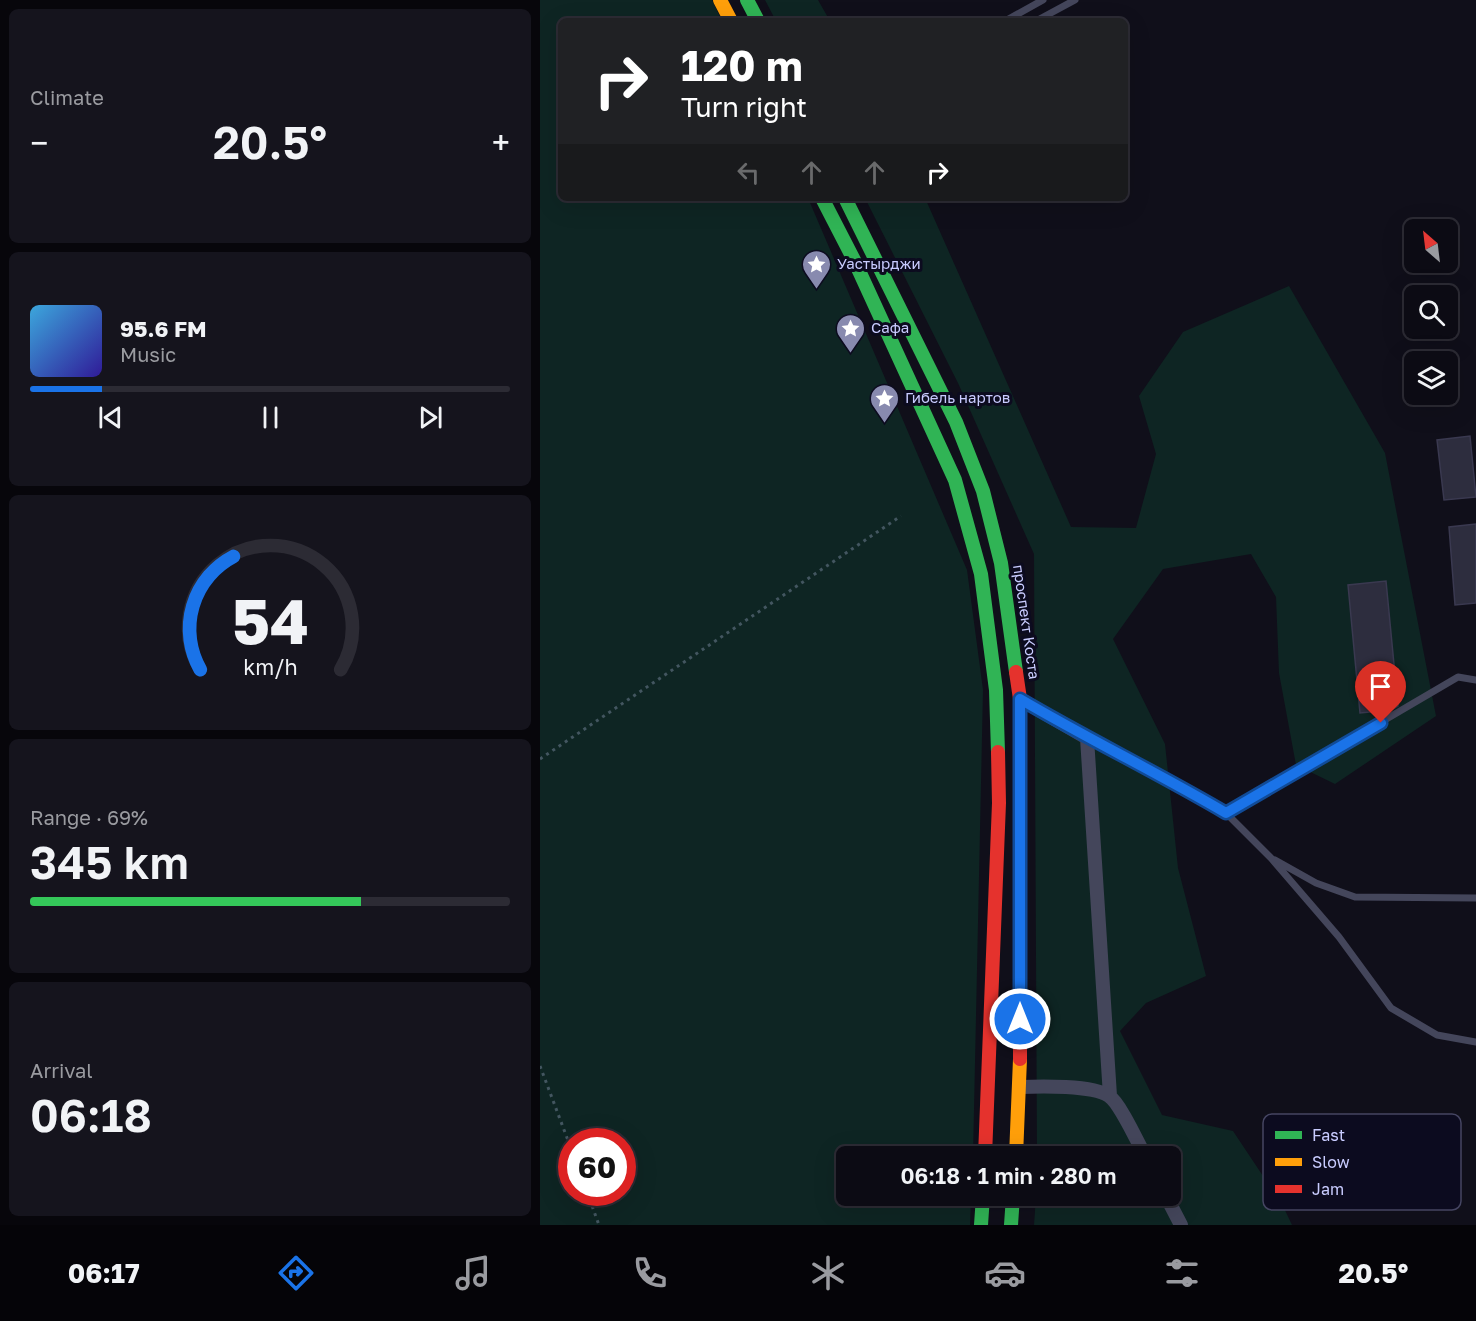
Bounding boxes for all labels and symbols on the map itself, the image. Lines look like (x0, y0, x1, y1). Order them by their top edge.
north arrow (1404, 219, 1458, 273)
place icon: Уастырджи (800, 248, 832, 290)
place label: Уастырджи (837, 254, 921, 272)
place icon: Сафа (834, 312, 866, 354)
place label: Сафа (871, 318, 909, 336)
place icon: Гибель нартов (868, 382, 900, 424)
place label: Гибель нартов (905, 388, 1010, 406)
street label: проспект Коста (1010, 563, 1044, 680)
pin (1355, 661, 1406, 723)
position arrow (988, 987, 1052, 1051)
legend (1263, 1114, 1461, 1210)
text: Fast (1312, 1125, 1345, 1145)
speed limit sign: 60 (558, 1128, 636, 1206)
text: Slow (1312, 1152, 1350, 1172)
text: Jam (1312, 1179, 1344, 1199)

